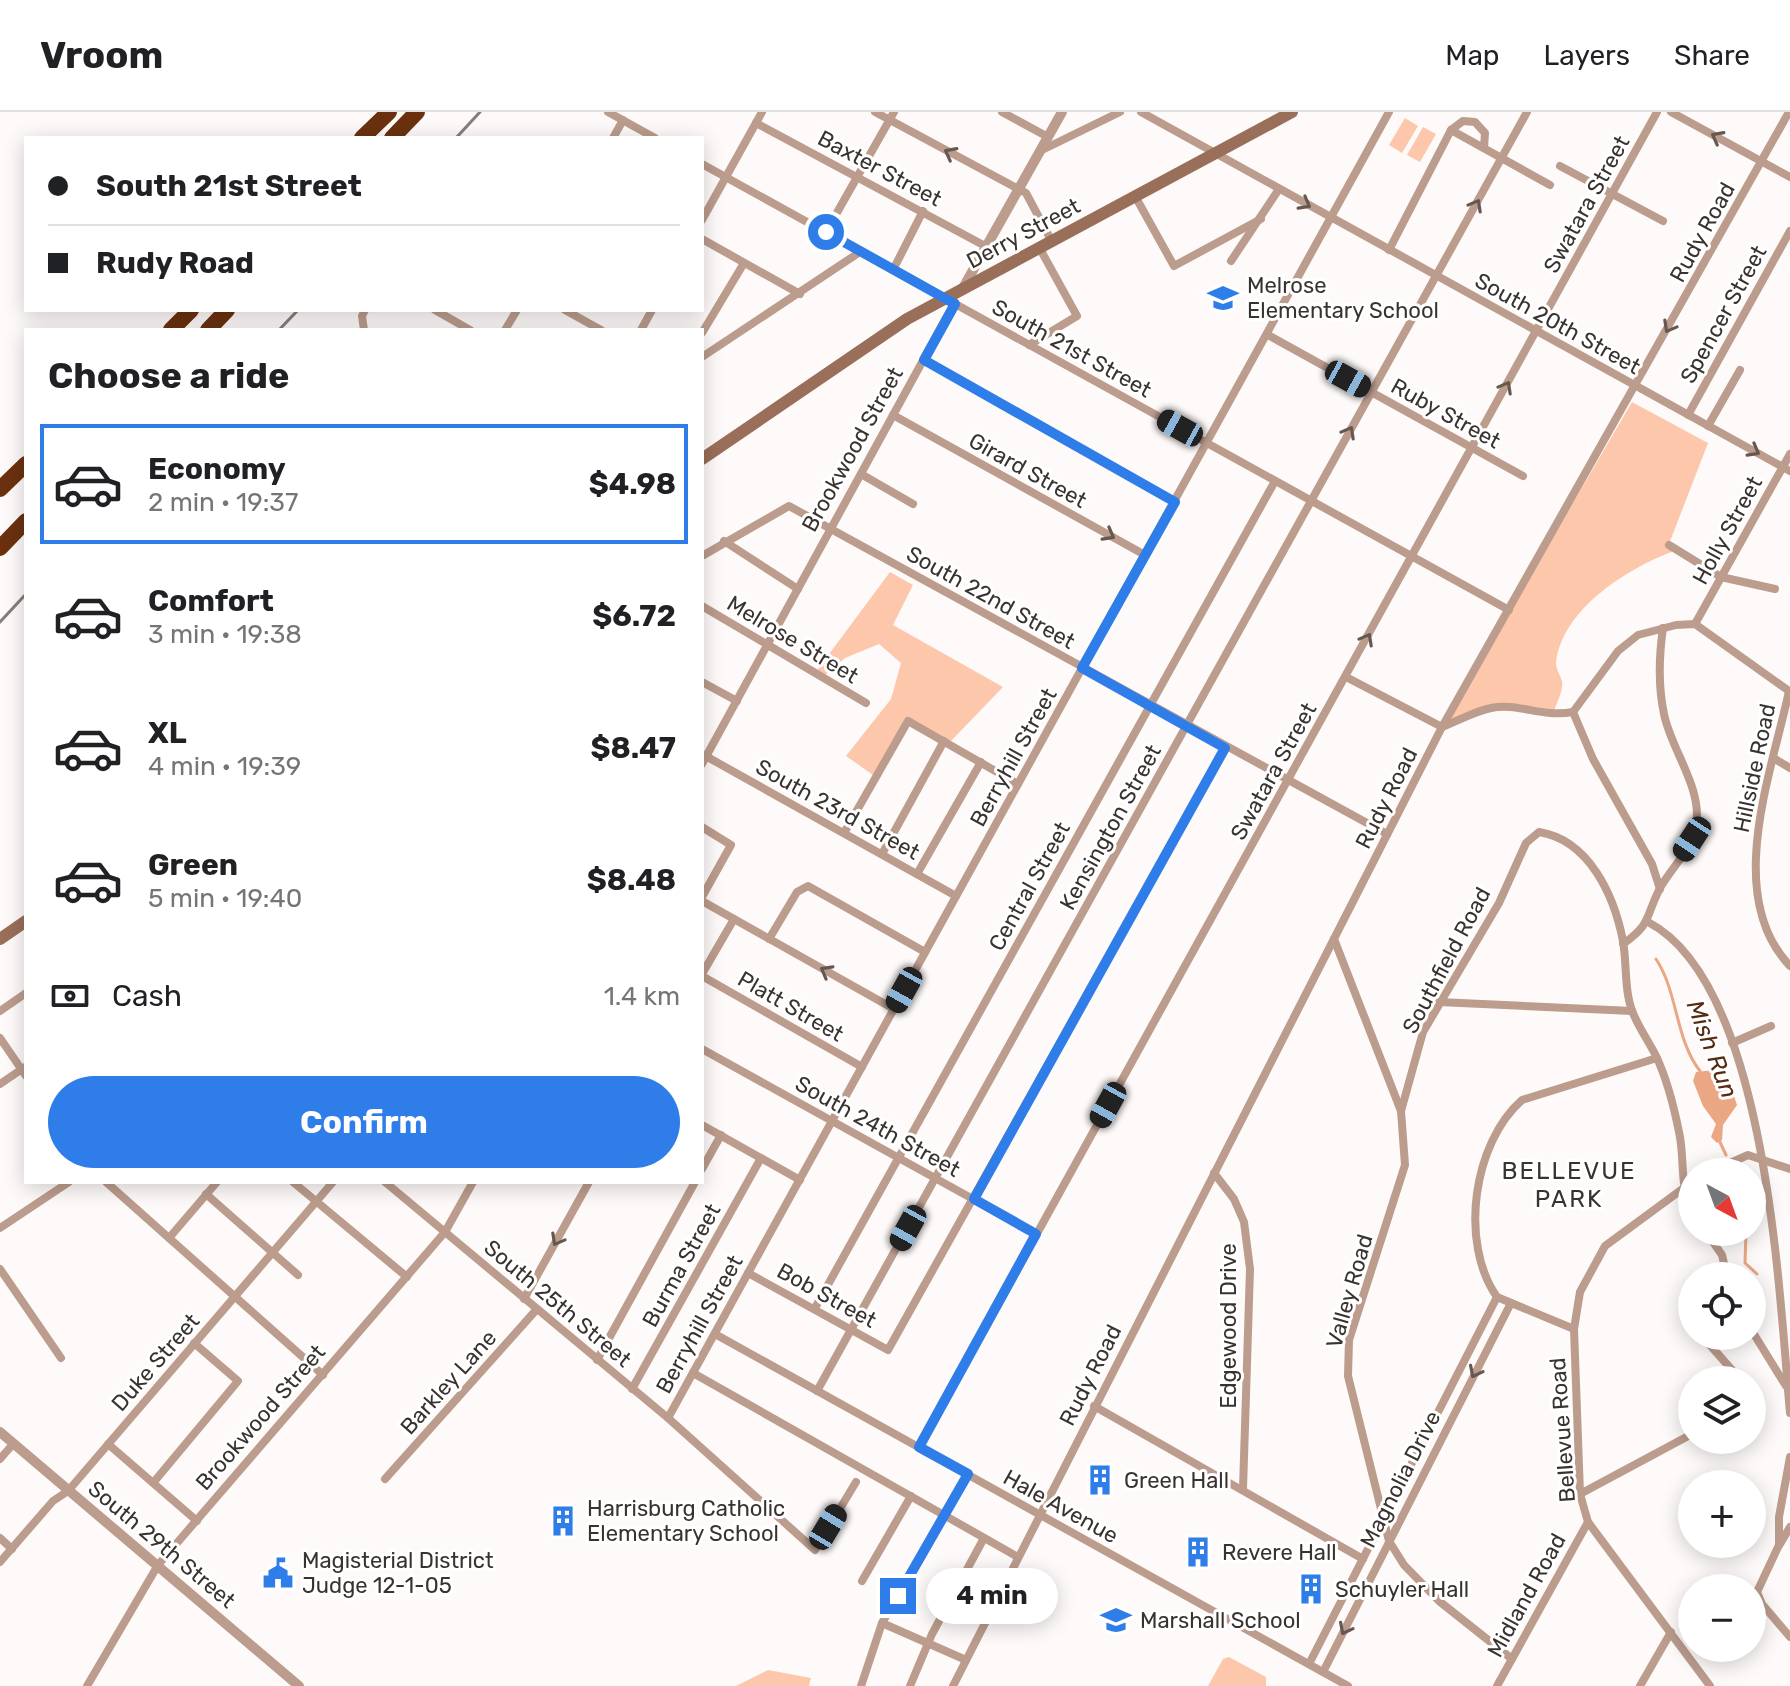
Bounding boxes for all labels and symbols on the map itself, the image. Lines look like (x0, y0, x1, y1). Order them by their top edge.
street label: Baxter Street (813, 124, 947, 213)
street label: Swatara Street (1538, 130, 1636, 278)
one-way arrow (1711, 131, 1725, 147)
one-way arrow (943, 147, 958, 162)
street label: Rudy Road (1664, 178, 1741, 287)
street label: Derry Street (962, 192, 1085, 275)
one-way arrow (1297, 194, 1311, 209)
one-way arrow (1466, 199, 1481, 213)
route start (808, 214, 844, 250)
street label: Spencer Street (1674, 240, 1773, 388)
street label: South 20th Street (1470, 267, 1645, 380)
place label: Melrose Elementary School (1247, 272, 1439, 324)
school or university icon: Melrose Elementary School (1206, 281, 1240, 315)
street label: South 21st Street (987, 293, 1157, 404)
one-way arrow (1664, 319, 1679, 334)
car (1321, 357, 1375, 401)
street label: Brookwood Street (796, 362, 909, 536)
street label: Ruby Street (1386, 372, 1506, 455)
one-way arrow (1496, 381, 1512, 395)
car (1153, 406, 1207, 450)
one-way arrow (1340, 426, 1355, 440)
street label: Girard Street (964, 427, 1092, 514)
one-way arrow (1745, 441, 1759, 457)
street label: Holly Street (1687, 471, 1768, 589)
one-way arrow (1100, 525, 1114, 541)
street label: South 22nd Street (902, 540, 1080, 655)
street label: Melrose Street (722, 590, 864, 689)
one-way arrow (1357, 633, 1373, 648)
street label: Berryhill Street (964, 683, 1063, 831)
street label: Swatara Street (1225, 697, 1323, 845)
street label: Hillside Road (1728, 701, 1781, 835)
street label: Kensington Street (1054, 740, 1167, 915)
street label: Rudy Road (1349, 743, 1423, 853)
street label: South 23rd Street (751, 753, 925, 866)
car (1669, 812, 1715, 866)
street label: Central Street (983, 817, 1076, 956)
street label: Southfield Road (1397, 882, 1496, 1038)
car (882, 963, 926, 1017)
street label: Platt Street (733, 965, 849, 1048)
one-way arrow (820, 965, 835, 981)
water label: Mish Run (1681, 996, 1743, 1102)
street label: South 24th Street (791, 1070, 965, 1183)
car (1086, 1078, 1130, 1132)
district label: BELLEVUE PARK (1501, 1157, 1637, 1213)
north arrow (1678, 1158, 1766, 1246)
street label: Burma Street (636, 1198, 727, 1332)
car (886, 1201, 930, 1255)
street label: Valley Road (1320, 1231, 1379, 1351)
one-way arrow (551, 1232, 566, 1247)
street label: South 25th Street (479, 1234, 637, 1373)
street label: Edgewood Drive (1215, 1243, 1242, 1409)
street label: Berryhill Street (650, 1250, 749, 1398)
street label: Bob Street (772, 1257, 881, 1334)
street label: Duke Street (106, 1308, 205, 1417)
street label: Rudy Road (1053, 1320, 1127, 1430)
street label: Barkley Lane (395, 1325, 502, 1440)
street label: Brookwood Street (190, 1339, 331, 1496)
street label: Bellevue Road (1544, 1357, 1581, 1503)
one-way arrow (1470, 1364, 1485, 1379)
street label: Magnolia Drive (1354, 1406, 1446, 1552)
building icon: Green Hall (1083, 1463, 1117, 1497)
street label: Hale Avenue (999, 1464, 1123, 1549)
place label: Green Hall (1124, 1467, 1229, 1494)
street label: South 29th Street (83, 1475, 241, 1614)
place label: Harrisburg Catholic Elementary School (587, 1495, 785, 1547)
car (805, 1500, 851, 1554)
building icon: Harrisburg Catholic Elementary School (546, 1504, 580, 1538)
street label: Midland Road (1481, 1529, 1572, 1662)
building icon: Revere Hall (1181, 1535, 1215, 1569)
place label: Revere Hall (1222, 1539, 1337, 1566)
place label: Magisterial District Judge 12-1-05 (302, 1547, 494, 1599)
public building icon: Magisterial District Judge 12-1-05 (261, 1556, 295, 1590)
callout: 4 min (926, 1568, 1058, 1624)
building icon: Schuyler Hall (1294, 1572, 1328, 1606)
place label: Schuyler Hall (1335, 1576, 1469, 1603)
route end (880, 1578, 916, 1614)
school or university icon: Marshall School (1099, 1603, 1133, 1637)
place label: Marshall School (1140, 1607, 1301, 1634)
one-way arrow (1339, 1621, 1354, 1636)

